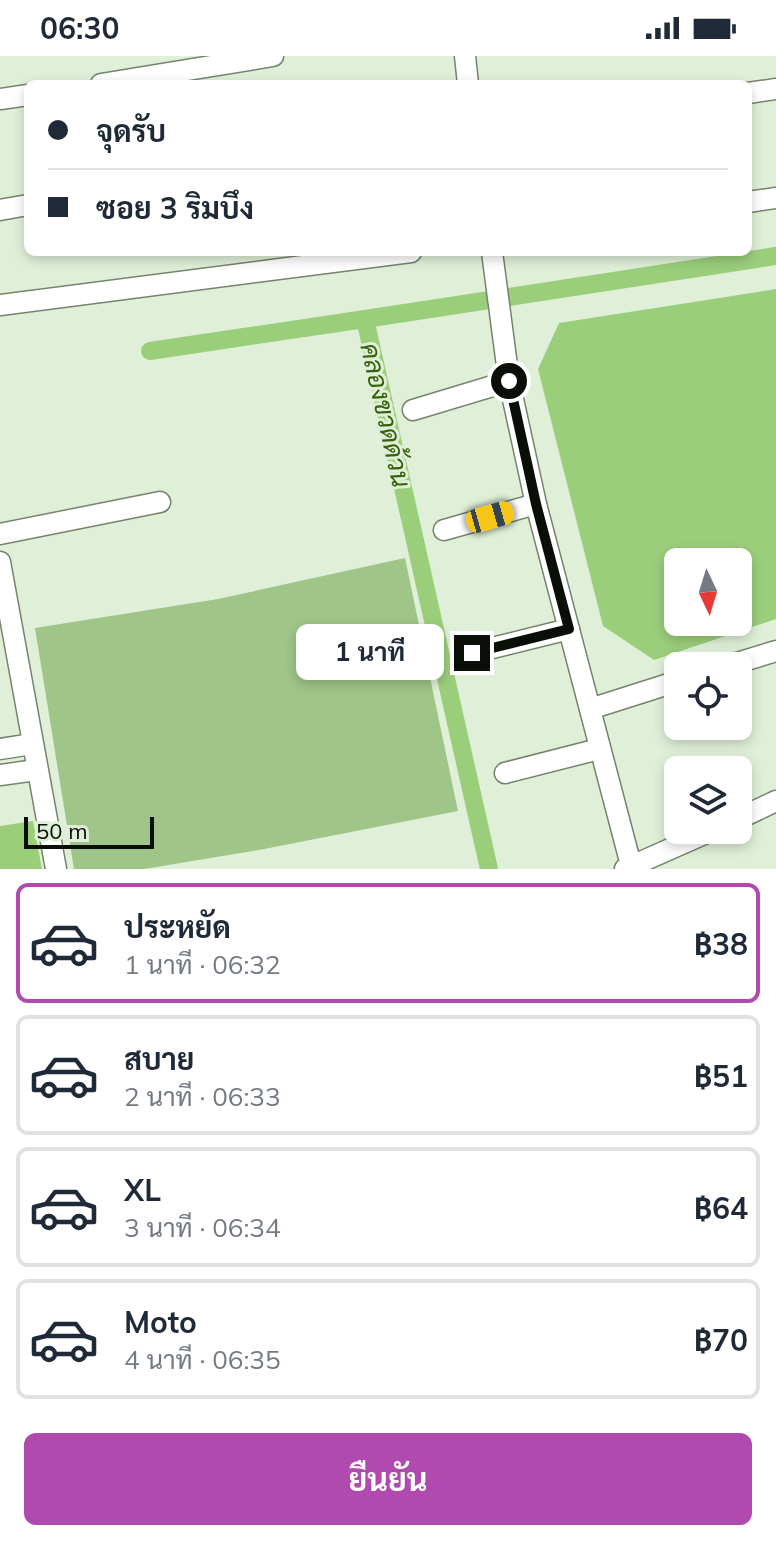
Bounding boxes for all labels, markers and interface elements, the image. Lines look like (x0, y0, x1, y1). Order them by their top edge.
text: 06:30 (40, 9, 119, 47)
text: จุดรับ (96, 112, 166, 150)
text: ซอย 3 ริมบึง (96, 189, 254, 227)
water label: คลองขวดด้วน (353, 340, 419, 491)
route start (491, 363, 527, 399)
car (464, 499, 516, 535)
north arrow (664, 548, 752, 636)
map controls (664, 548, 752, 844)
callout: 1 นาที (296, 625, 444, 681)
text: 1 นาที (335, 635, 405, 668)
route end (454, 635, 490, 671)
button: locate (664, 652, 752, 740)
button: layers (664, 756, 752, 844)
scale bar (24, 813, 154, 849)
text: 50 m (36, 817, 87, 845)
icon: car (28, 907, 100, 979)
text: ประหยัด (124, 908, 231, 946)
text: ฿38 (694, 925, 748, 963)
text: 1 นาที · 06:32 (124, 948, 281, 981)
icon: car (28, 1039, 100, 1111)
text: สบาย (124, 1040, 194, 1078)
text: ฿51 (694, 1057, 748, 1095)
text: 2 นาที · 06:33 (124, 1080, 281, 1113)
icon: car (28, 1171, 100, 1243)
text: XL (124, 1171, 161, 1209)
text: ฿64 (694, 1189, 748, 1227)
text: 3 นาที · 06:34 (124, 1211, 281, 1244)
icon: car (28, 1303, 100, 1375)
text: Moto (124, 1303, 197, 1341)
text: ฿70 (694, 1321, 748, 1359)
text: 4 นาที · 06:35 (124, 1343, 281, 1376)
button: ยืนยัน (24, 1433, 752, 1525)

